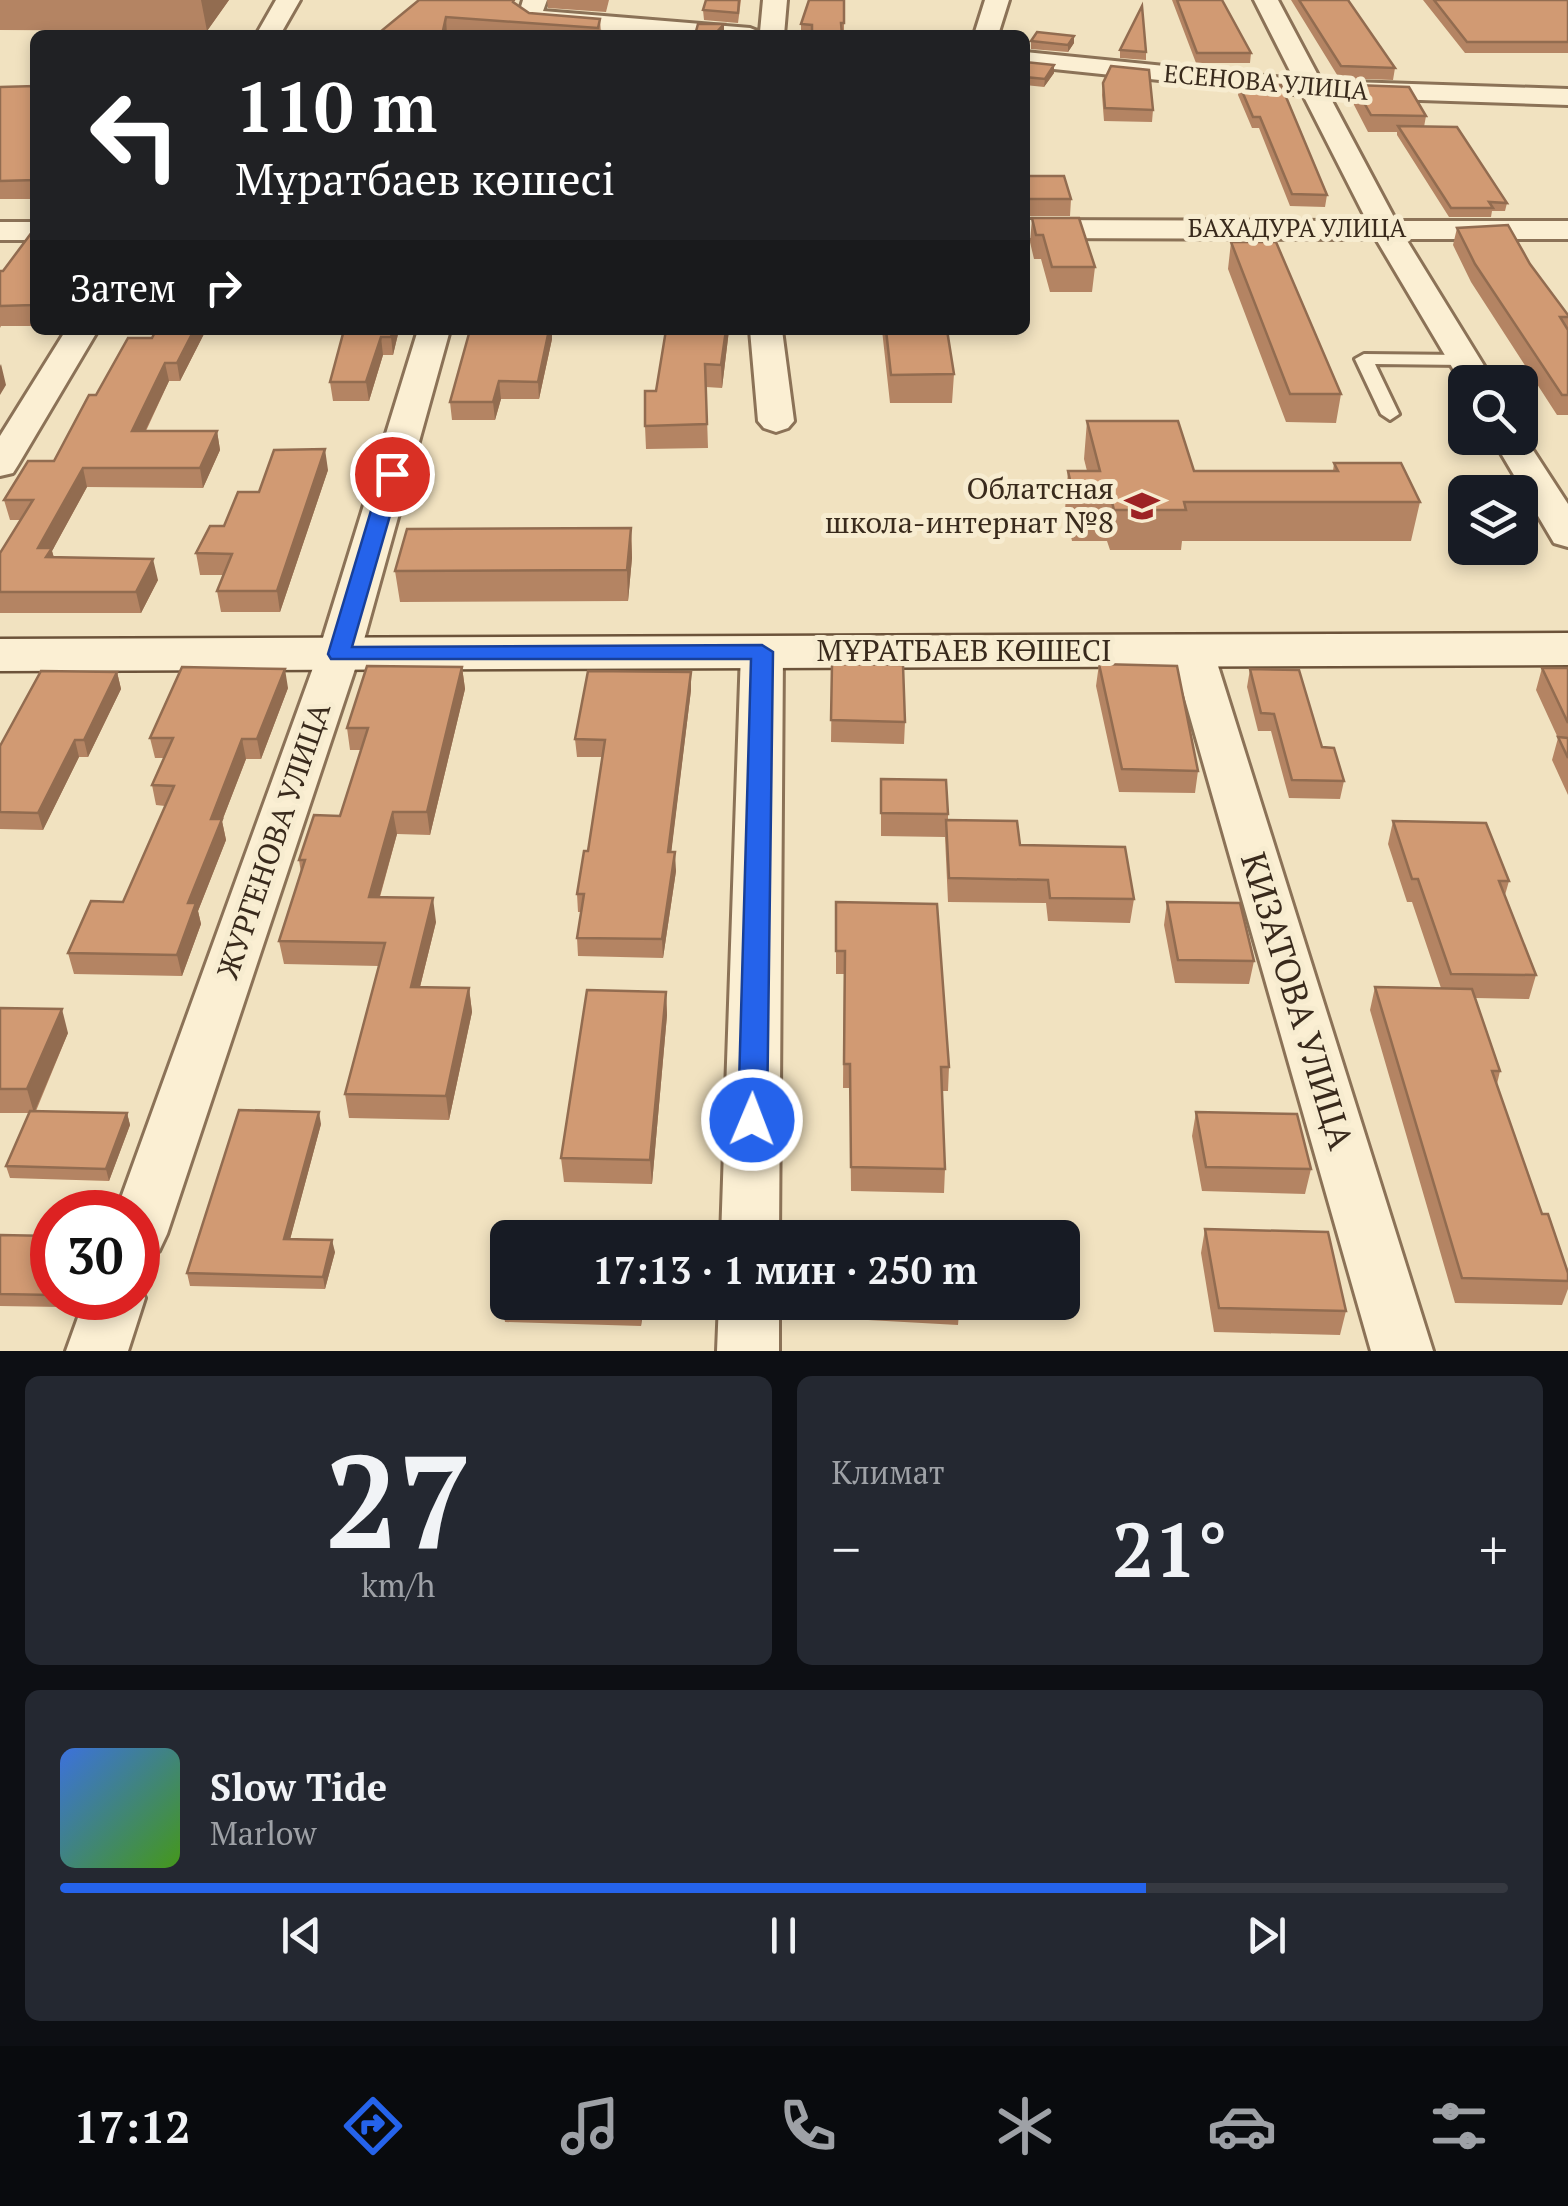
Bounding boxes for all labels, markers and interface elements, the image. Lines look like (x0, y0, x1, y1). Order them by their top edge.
street label: ЕСЕНОВА УЛИЦА (1162, 56, 1371, 107)
text: 110 m (235, 59, 437, 152)
icon: left (70, 70, 200, 200)
text: Мұратбаев көшесі (235, 148, 615, 208)
street label: БАХАДУРА УЛИЦА (1188, 211, 1407, 244)
icon: right (196, 260, 251, 315)
text: Затем (70, 263, 176, 313)
map controls (1448, 365, 1538, 565)
button: search (1448, 365, 1538, 455)
pin (350, 432, 435, 517)
icon: arrive (365, 447, 420, 502)
place label: Облатсная школа-интернат №8 (825, 468, 1114, 542)
button: layers (1448, 475, 1538, 565)
school or university icon: Облатсная школа-интернат №8 (1123, 487, 1161, 525)
street label: МҰРАТБАЕВ КӨШЕСІ (816, 630, 1112, 670)
street label: ЖУРГЕНОВА УЛИЦА (207, 697, 339, 984)
street label: КИЗАТОВА УЛИЦА (1231, 847, 1365, 1155)
position arrow (700, 1068, 804, 1172)
speed limit sign: 30 (30, 1190, 160, 1320)
text: 17:13 · 1 мин · 250 m (592, 1245, 978, 1295)
text: 27 (325, 1413, 472, 1585)
text: Климат (832, 1451, 945, 1493)
text: 21° (1112, 1499, 1228, 1598)
text: − (832, 1512, 861, 1585)
text: + (1479, 1512, 1508, 1585)
text: km/h (361, 1564, 435, 1606)
text: Slow Tide (210, 1762, 387, 1812)
text: Marlow (210, 1812, 316, 1854)
icon: previous (274, 1908, 329, 1963)
icon: pause (756, 1908, 811, 1963)
icon: next (1239, 1908, 1294, 1963)
icon: directions (338, 2091, 408, 2161)
icon: music (555, 2091, 625, 2161)
icon: phone (773, 2091, 843, 2161)
icon: climate (990, 2091, 1060, 2161)
icon: car (1207, 2091, 1277, 2161)
icon: filters (1424, 2091, 1494, 2161)
text: 17:12 (74, 2096, 191, 2156)

